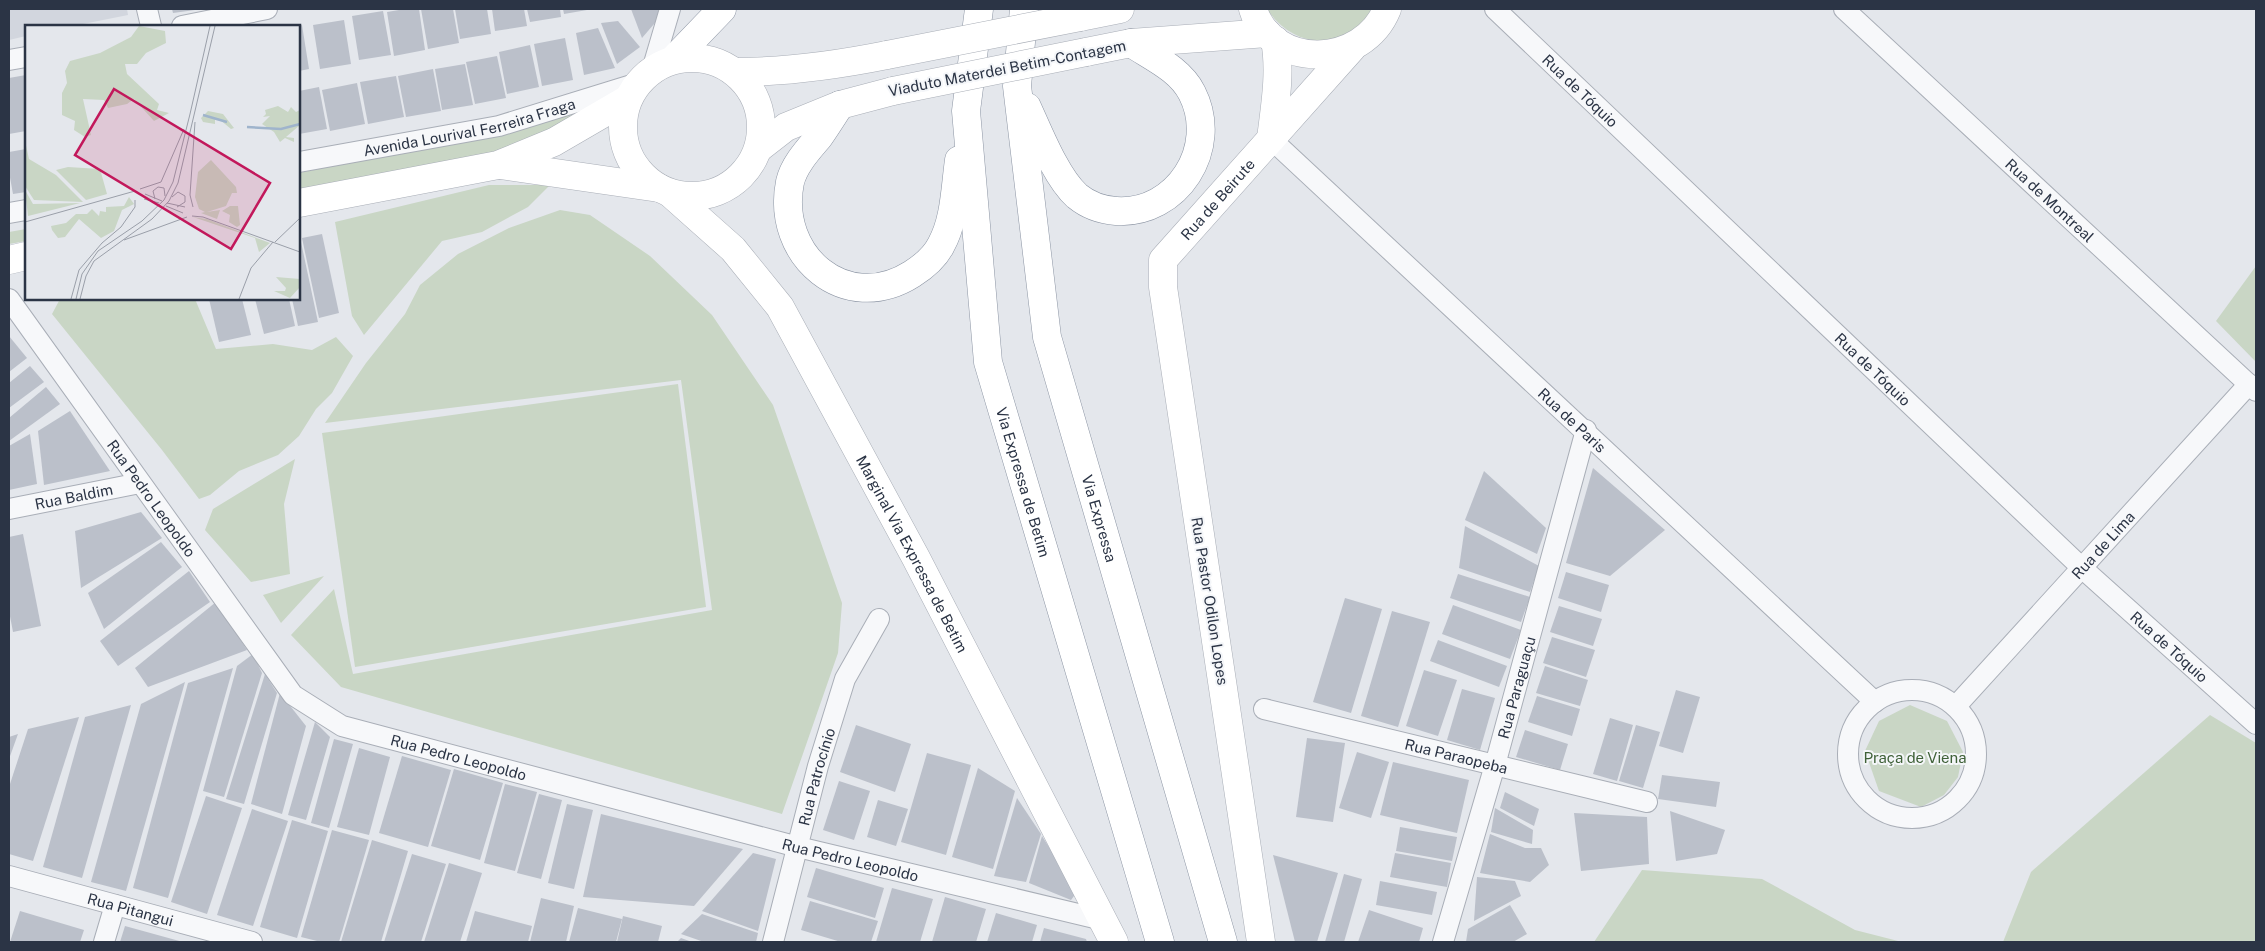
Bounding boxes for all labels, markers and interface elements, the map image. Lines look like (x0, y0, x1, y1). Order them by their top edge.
inset map (25, 25, 300, 300)
street label: Viaduto Materdei Betim-Contagem (887, 37, 1127, 99)
street label: Rua de Tóquio (1539, 50, 1622, 130)
street label: Avenida Lourival Ferreira Fraga (362, 94, 577, 159)
street label: Rua de Beirute (1177, 155, 1258, 243)
street label: Rua de Montreal (2002, 155, 2098, 245)
street label: Rua de Tóquio (1832, 329, 1914, 409)
street label: Rua de Paris (1535, 384, 1610, 456)
street label: Via Expressa de Betim (993, 405, 1054, 559)
street label: Rua Pedro Leopoldo (104, 436, 199, 560)
street label: Marginal Via Expressa de Betim (853, 452, 972, 655)
street label: Via Expressa (1079, 473, 1121, 564)
street label: Rua Baldim (33, 480, 114, 512)
street label: Rua de Lima (2068, 508, 2138, 582)
street label: Rua Pastor Odilon Lopes (1188, 516, 1232, 686)
street label: Rua de Tóquio (2127, 607, 2212, 685)
street label: Rua Paraguaçu (1494, 634, 1538, 740)
street label: Rua Patrocínio (795, 726, 838, 827)
street label: Rua Pedro Leopoldo (389, 731, 528, 783)
street label: Rua Paraopeba (1403, 735, 1510, 776)
park label: Praça de Viena (1863, 749, 1967, 766)
street label: Rua Pedro Leopoldo (780, 835, 920, 884)
street label: Rua Pitangui (86, 889, 175, 929)

